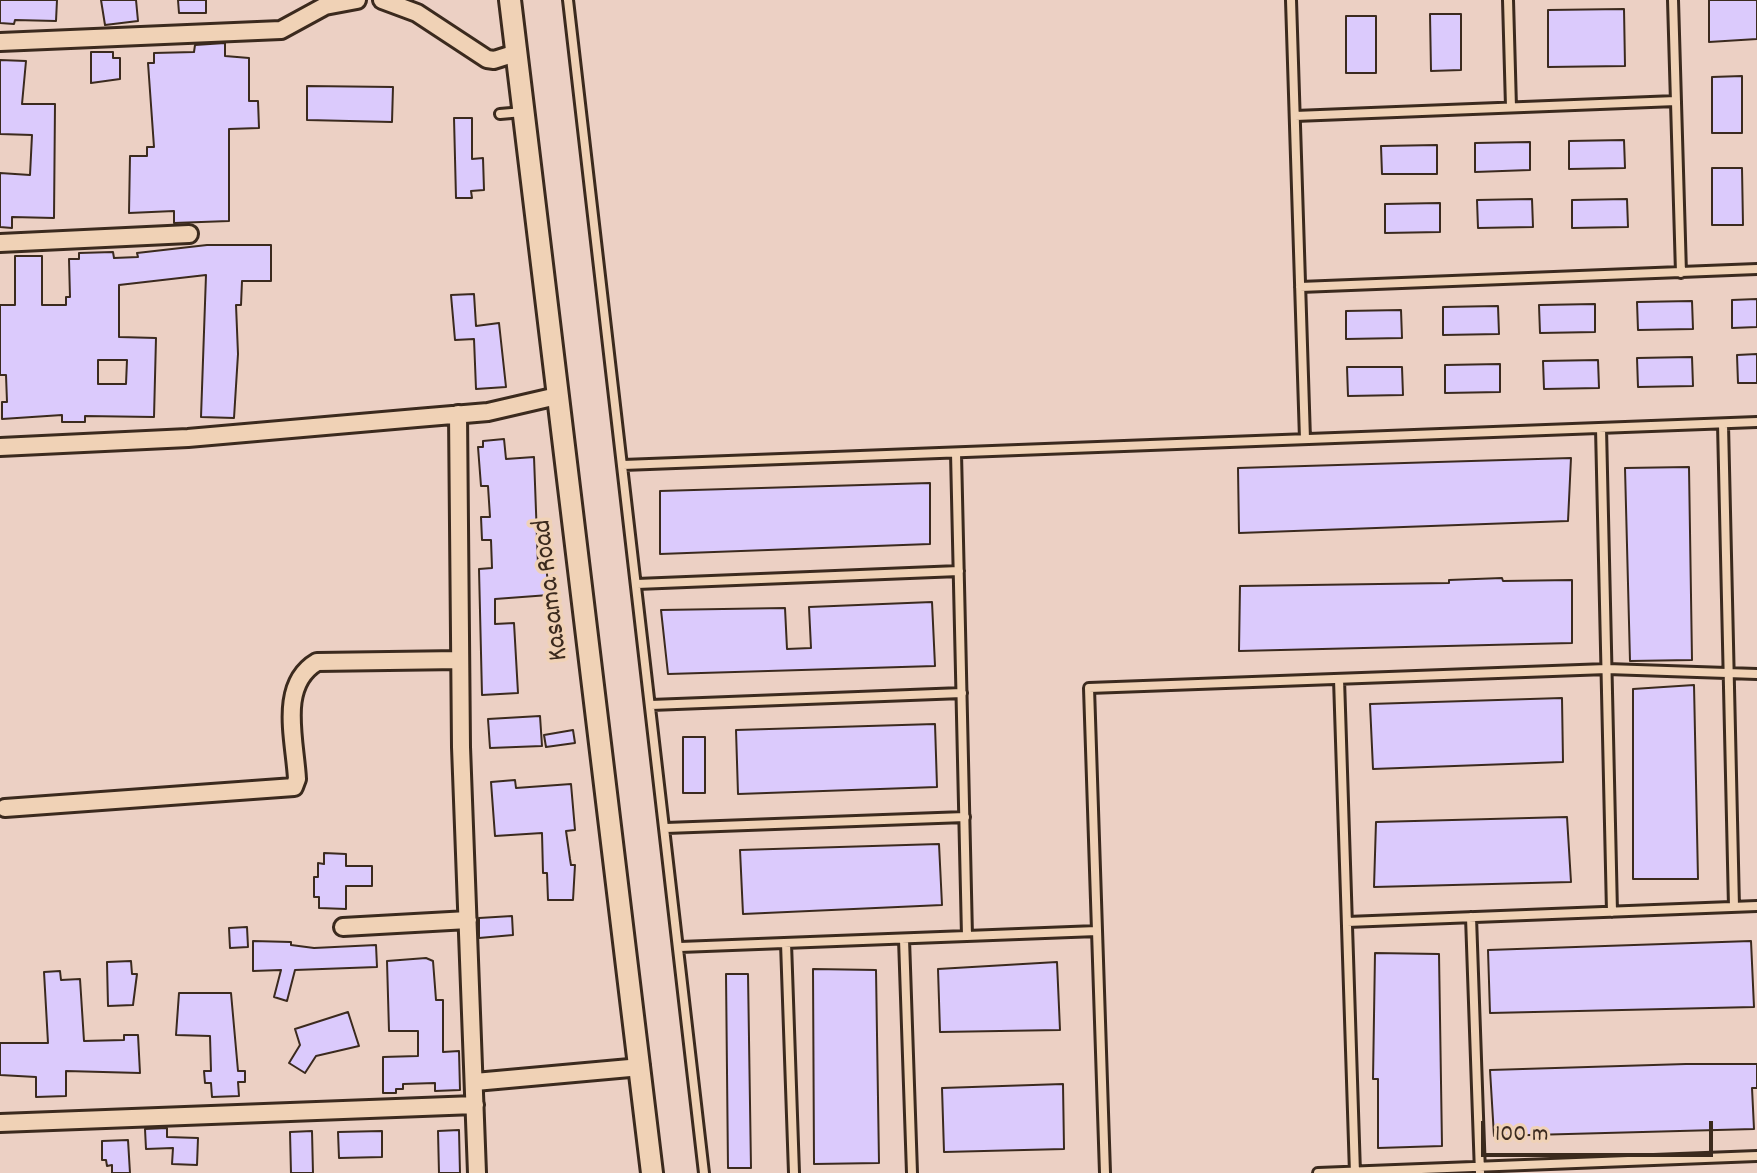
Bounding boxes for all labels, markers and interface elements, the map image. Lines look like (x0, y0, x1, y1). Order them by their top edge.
street label: Kasama Road (528, 517, 578, 663)
scale bar (1485, 1105, 1717, 1155)
text: 100 m (1495, 1118, 1548, 1152)

